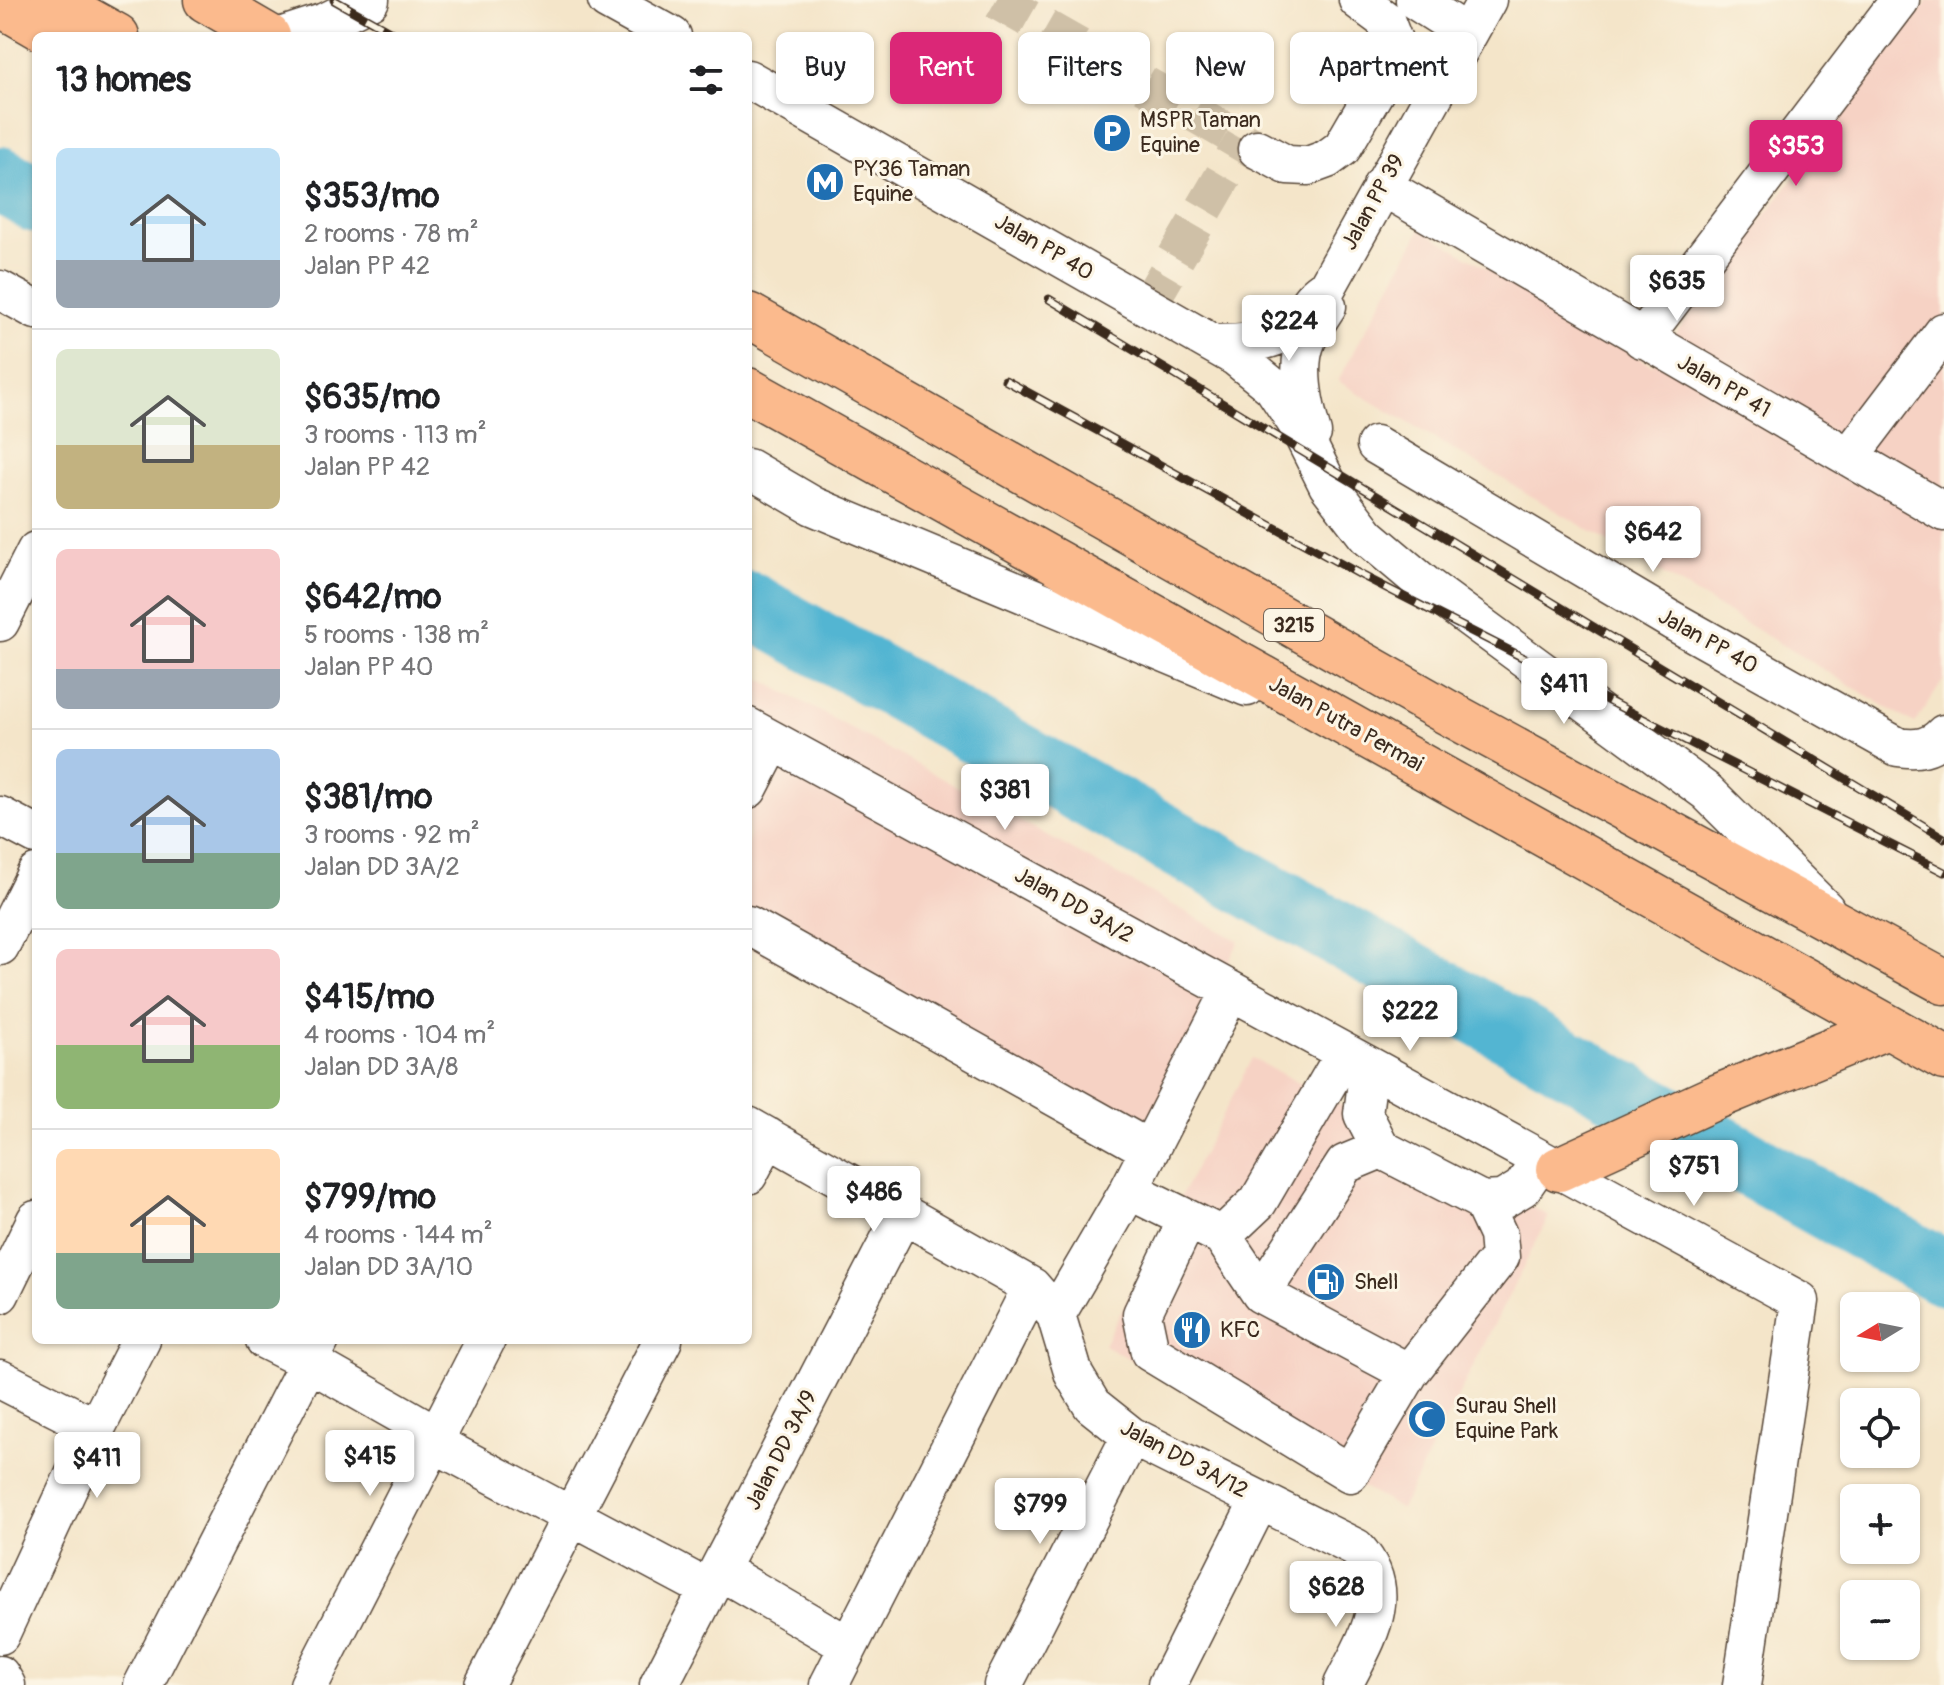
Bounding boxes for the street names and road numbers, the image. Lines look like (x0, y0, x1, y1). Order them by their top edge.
street label: Jalan PP 39 (1335, 149, 1411, 255)
street label: Jalan PP 40 (990, 207, 1098, 287)
street label: Jalan PP 41 (1672, 348, 1776, 424)
street label: Jalan PP 40 (1653, 602, 1763, 680)
road number: 3215 (1264, 609, 1324, 641)
street label: Jalan Putra Permai (1264, 670, 1428, 778)
street label: Jalan DD 3A/2 (1010, 861, 1138, 949)
street label: Jalan DD 3A/9 (739, 1385, 823, 1515)
street label: Jalan DD 3A/12 (1115, 1414, 1253, 1504)

